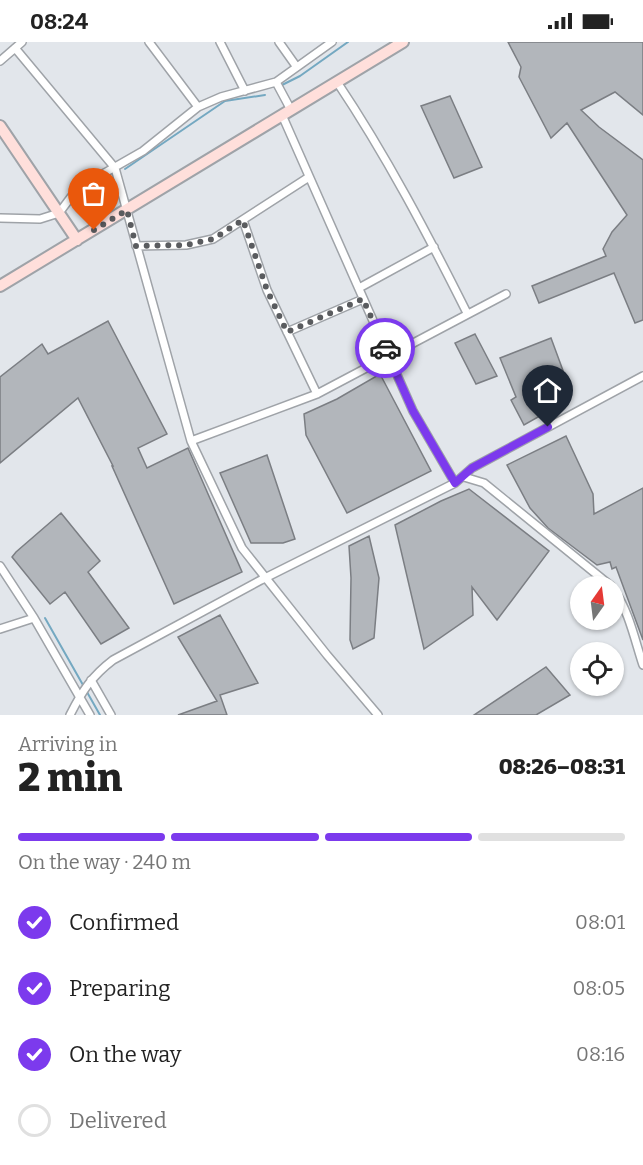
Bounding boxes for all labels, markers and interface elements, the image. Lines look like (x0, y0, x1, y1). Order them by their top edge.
text: 08:24 (30, 8, 88, 35)
pin (68, 168, 119, 230)
icon: bag (77, 177, 110, 210)
courier (355, 318, 415, 378)
icon: car (369, 332, 402, 365)
pin (522, 365, 573, 427)
icon: home (531, 374, 564, 407)
north arrow (570, 576, 624, 630)
map controls (570, 576, 624, 696)
button: locate (570, 642, 624, 696)
text: Arriving in (18, 732, 117, 756)
text: 08:26–08:31 (499, 753, 625, 780)
text: 2 min (18, 755, 122, 801)
text: On the way · 240 m (18, 850, 191, 874)
icon: check (18, 906, 51, 939)
text: Confirmed (69, 909, 179, 936)
text: 08:01 (575, 910, 625, 934)
icon: check (18, 972, 51, 1005)
text: Preparing (69, 975, 171, 1002)
text: 08:05 (572, 976, 625, 1000)
icon: check (18, 1038, 51, 1071)
text: On the way (69, 1041, 181, 1068)
text: 08:16 (576, 1042, 625, 1066)
text: Delivered (69, 1107, 167, 1134)

